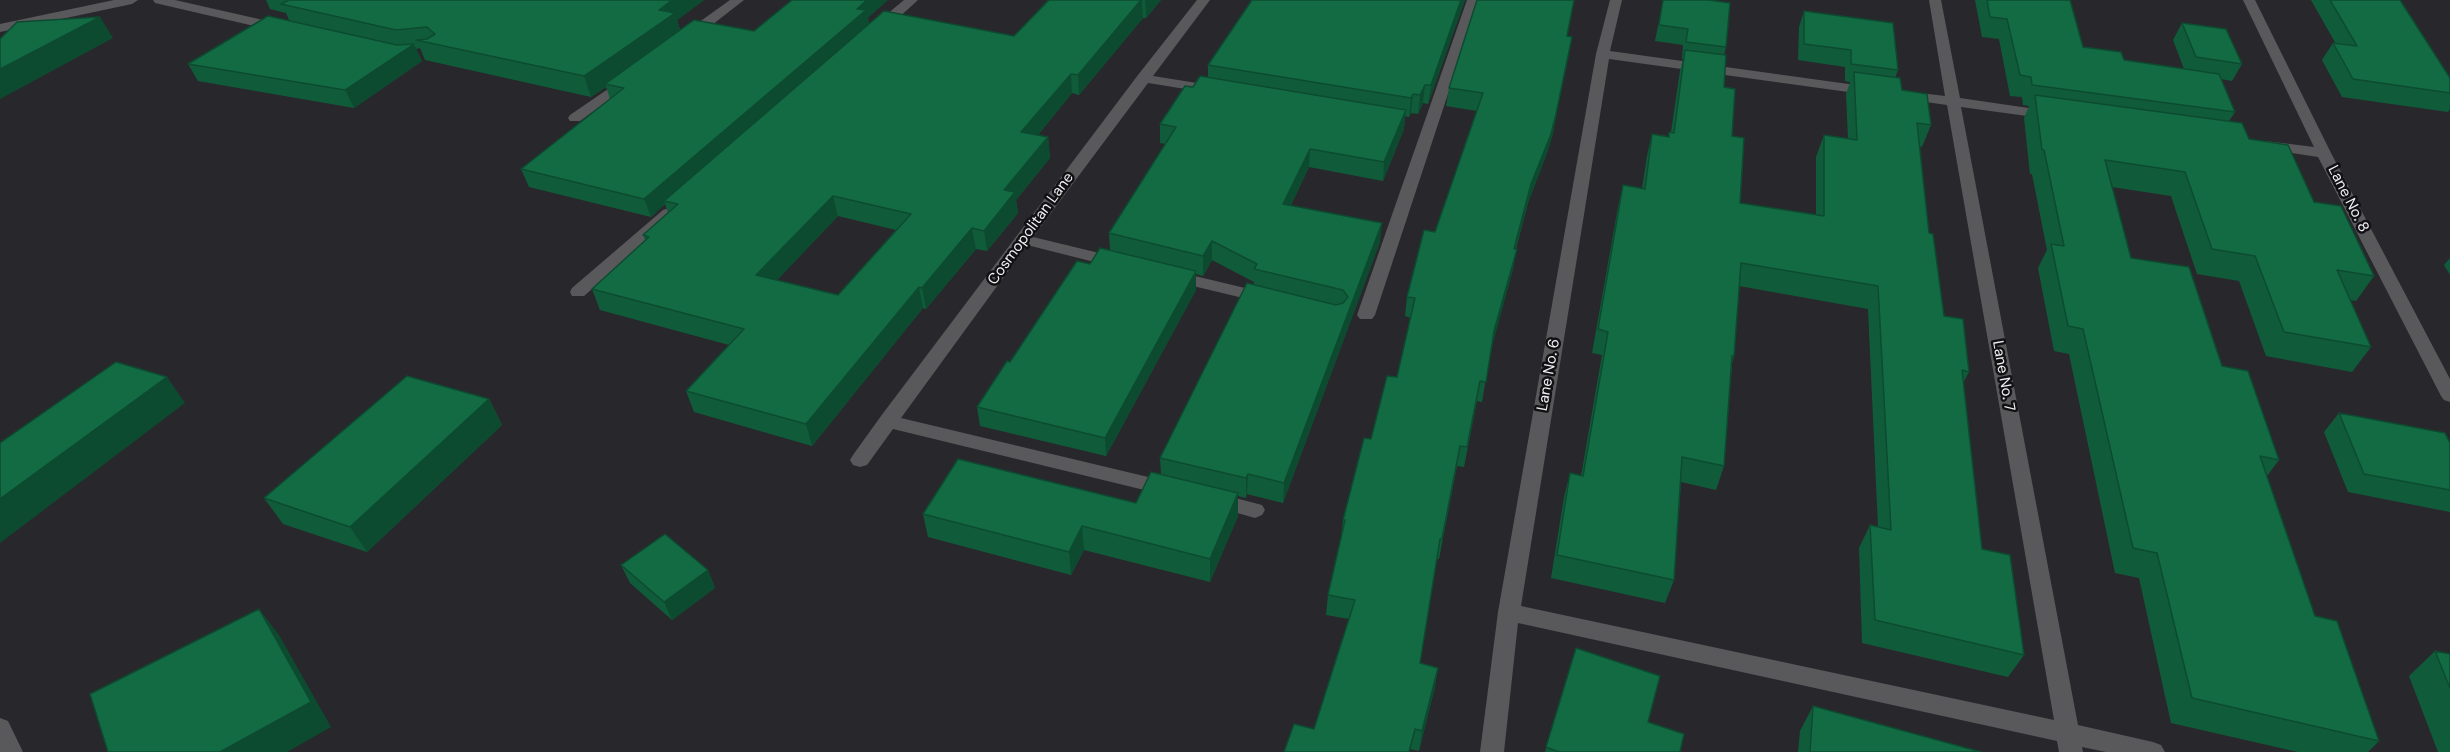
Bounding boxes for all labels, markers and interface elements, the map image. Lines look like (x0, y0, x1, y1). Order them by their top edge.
street label: Lane No. 8 (2324, 163, 2372, 235)
street label: Cosmopolitan Lane (984, 169, 1078, 289)
street label: Lane No. 6 (1534, 338, 1564, 412)
street label: Lane No. 7 (1988, 339, 2018, 413)

